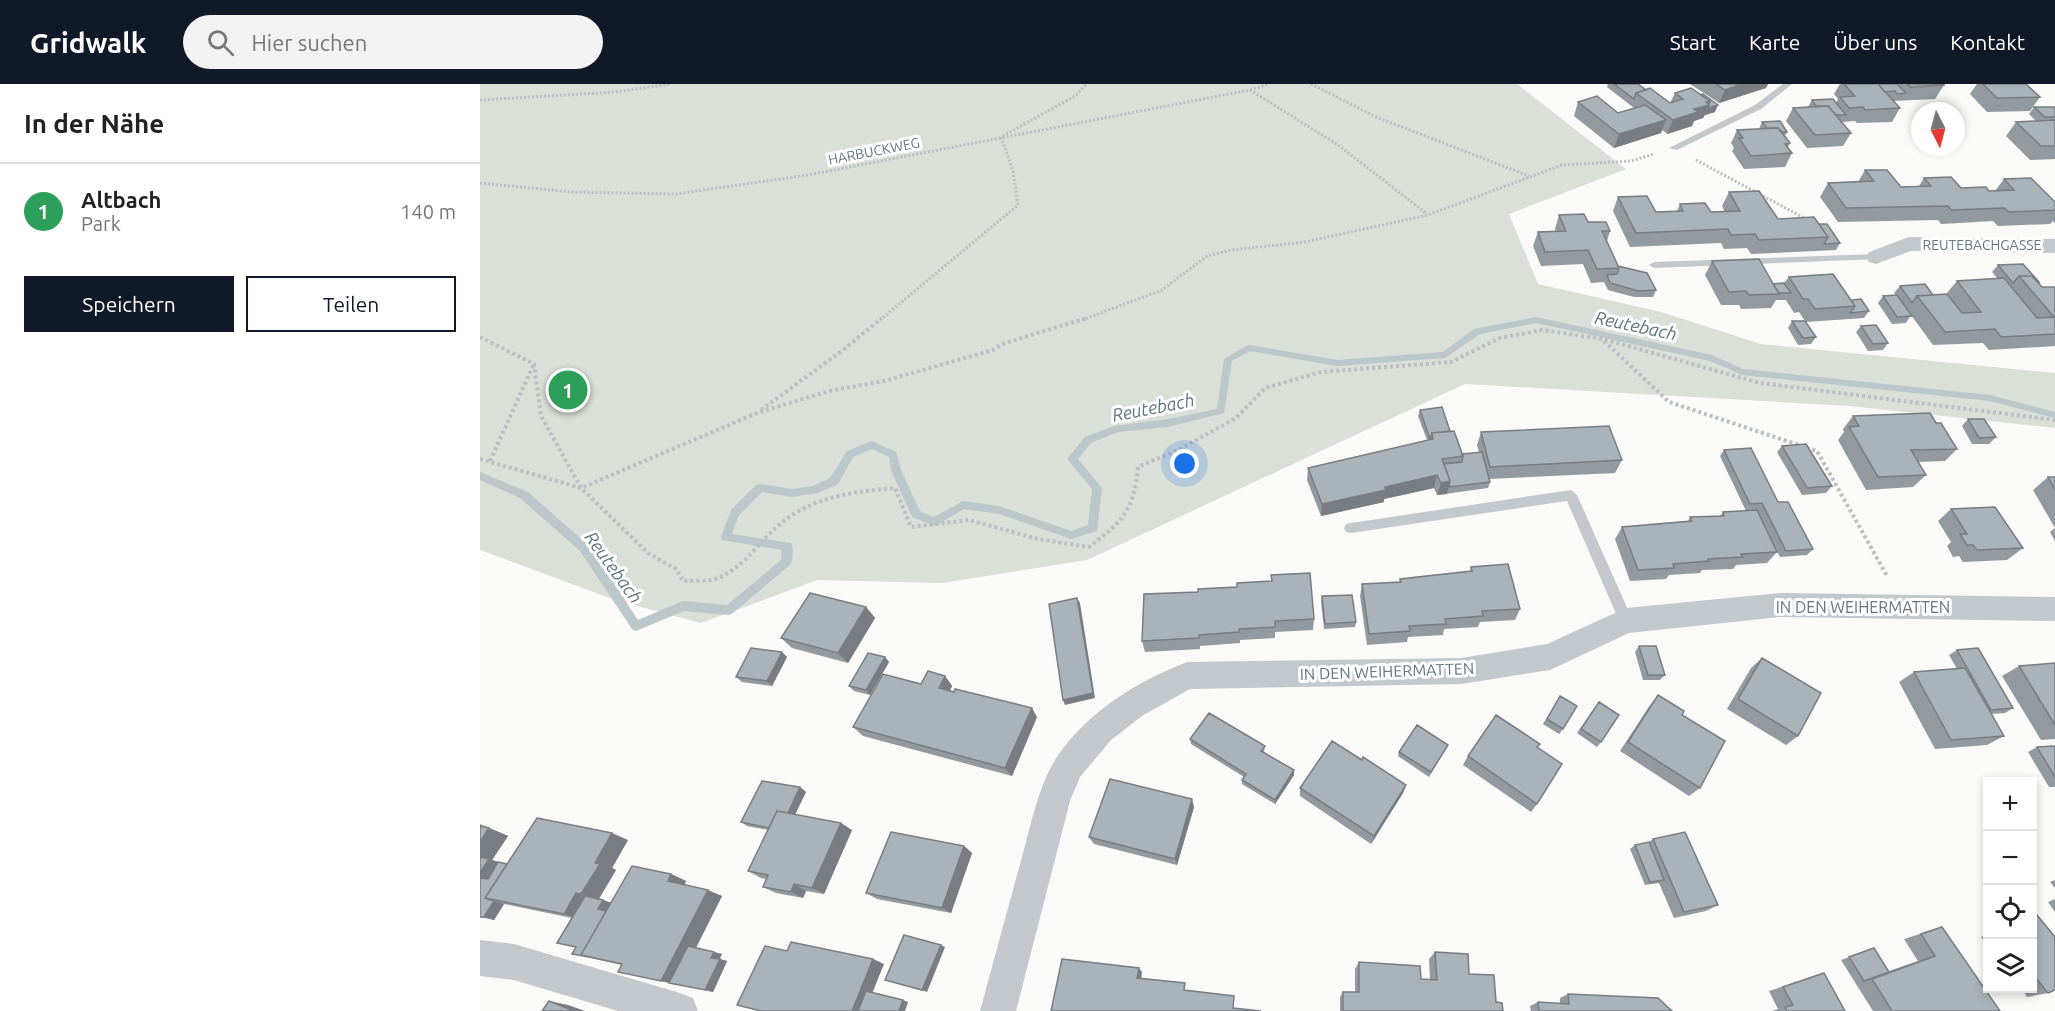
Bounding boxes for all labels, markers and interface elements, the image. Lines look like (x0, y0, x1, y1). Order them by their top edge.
search box (183, 15, 603, 69)
icon: search (204, 26, 237, 59)
text: Gridwalk (30, 27, 147, 58)
text: Hier suchen (252, 30, 367, 55)
text: Start (1670, 30, 1716, 54)
text: Karte (1749, 30, 1800, 54)
text: Über uns (1833, 30, 1917, 54)
text: Kontakt (1950, 30, 2025, 54)
north arrow (1911, 102, 1965, 156)
text: In der Nähe (24, 109, 164, 138)
street label: HARBUCKWEG (827, 134, 921, 168)
text: Altbach (81, 187, 161, 212)
text: 1 (38, 200, 49, 223)
text: 140 m (400, 200, 456, 223)
text: Park (81, 212, 121, 235)
street label: REUTEBACHGASSE (1923, 237, 2042, 253)
button: Speichern (24, 276, 234, 332)
button: Teilen (246, 276, 456, 332)
water label: Reutebach (1593, 307, 1679, 343)
pin: 1 (548, 368, 587, 412)
water label: Reutebach (1110, 389, 1196, 425)
your location (1170, 449, 1199, 478)
water label: Reutebach (581, 527, 647, 607)
street label: IN DEN WEIHERMATTEN (1776, 598, 1950, 616)
street label: IN DEN WEIHERMATTEN (1299, 659, 1475, 683)
map controls (1983, 777, 2037, 993)
button: + (1983, 777, 2037, 831)
button: − (1983, 831, 2037, 885)
button: locate (1983, 885, 2037, 939)
button: layers (1983, 939, 2037, 993)

